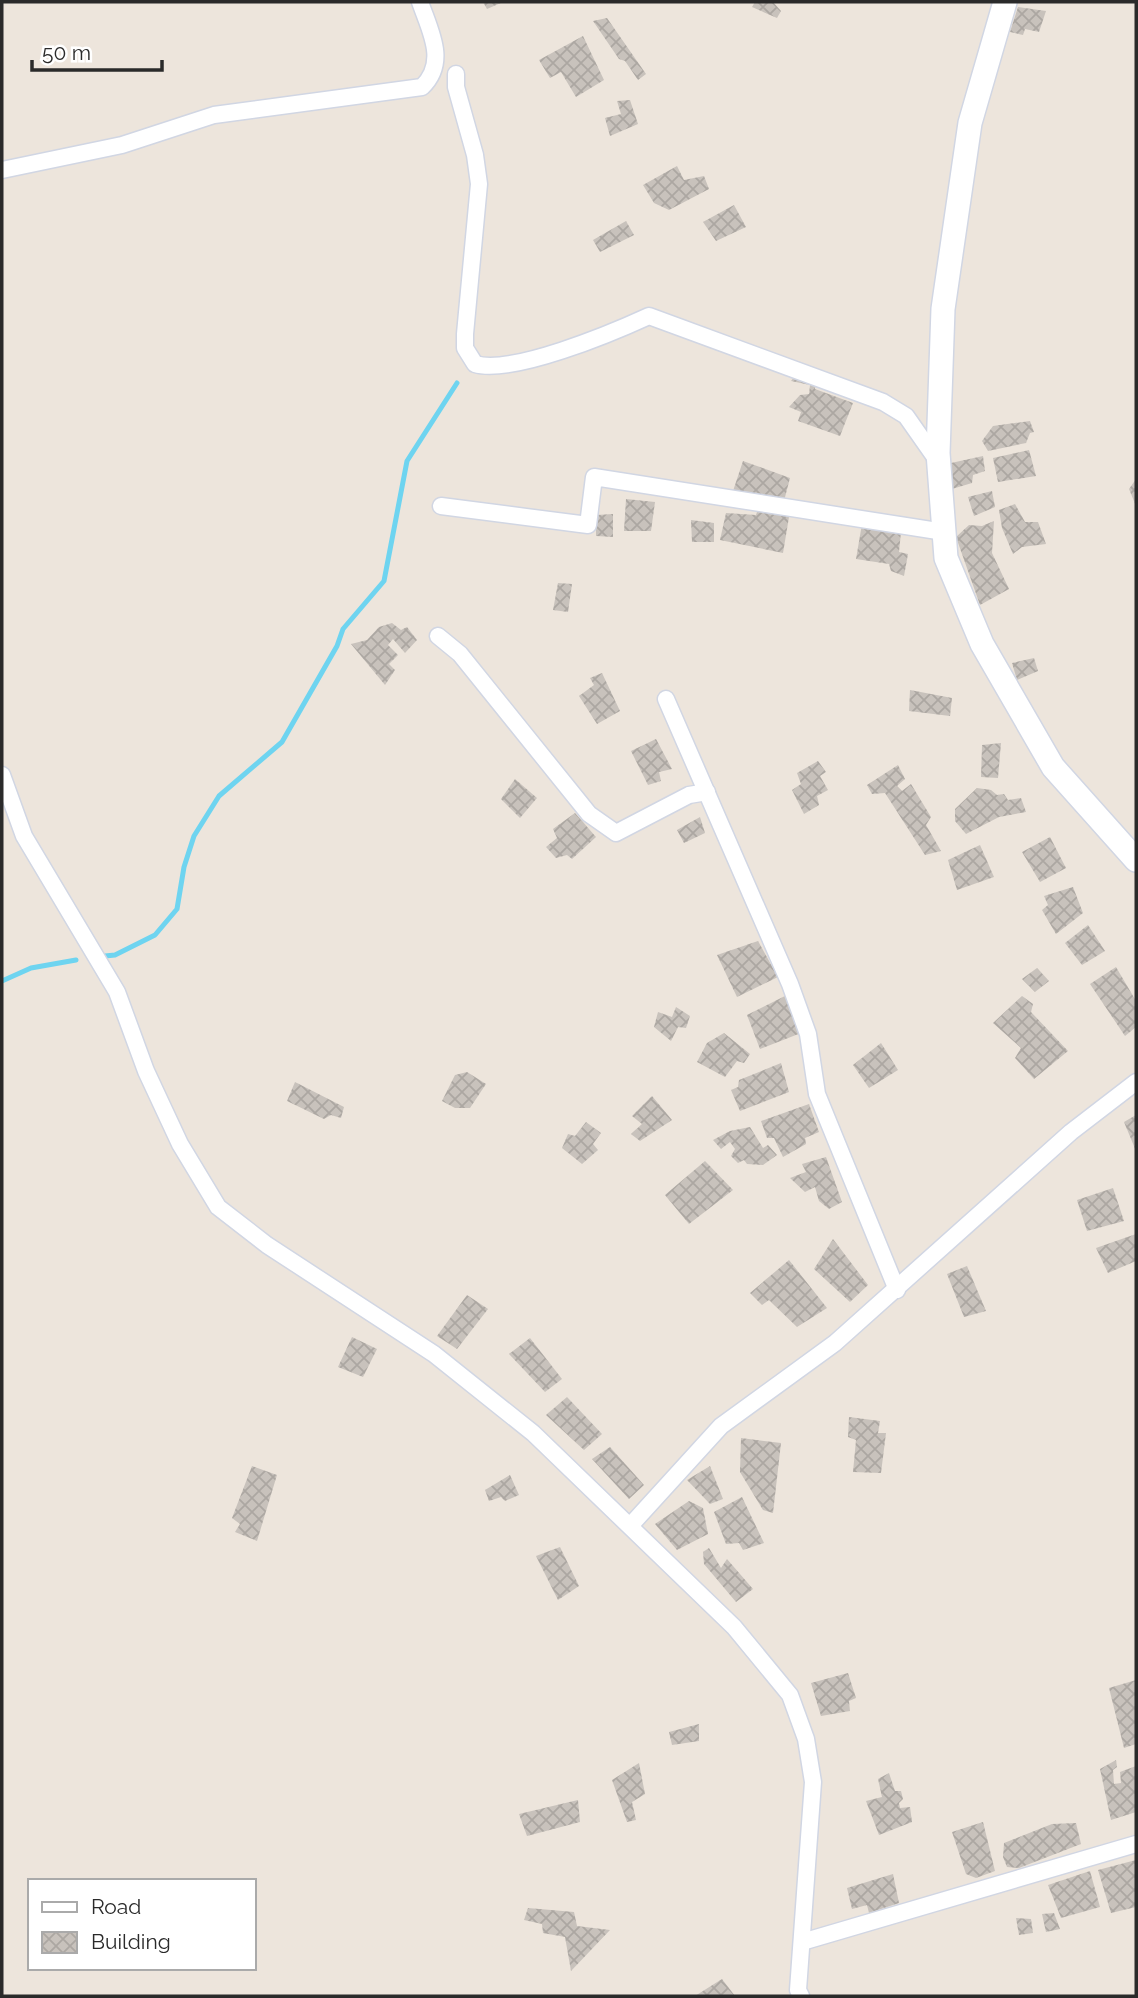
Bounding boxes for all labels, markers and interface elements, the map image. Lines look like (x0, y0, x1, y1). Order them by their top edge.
scale bar (32, 28, 161, 72)
text: 50 m (42, 40, 91, 65)
legend (28, 1879, 256, 1970)
text: Road (91, 1894, 141, 1919)
text: Building (91, 1929, 171, 1954)

